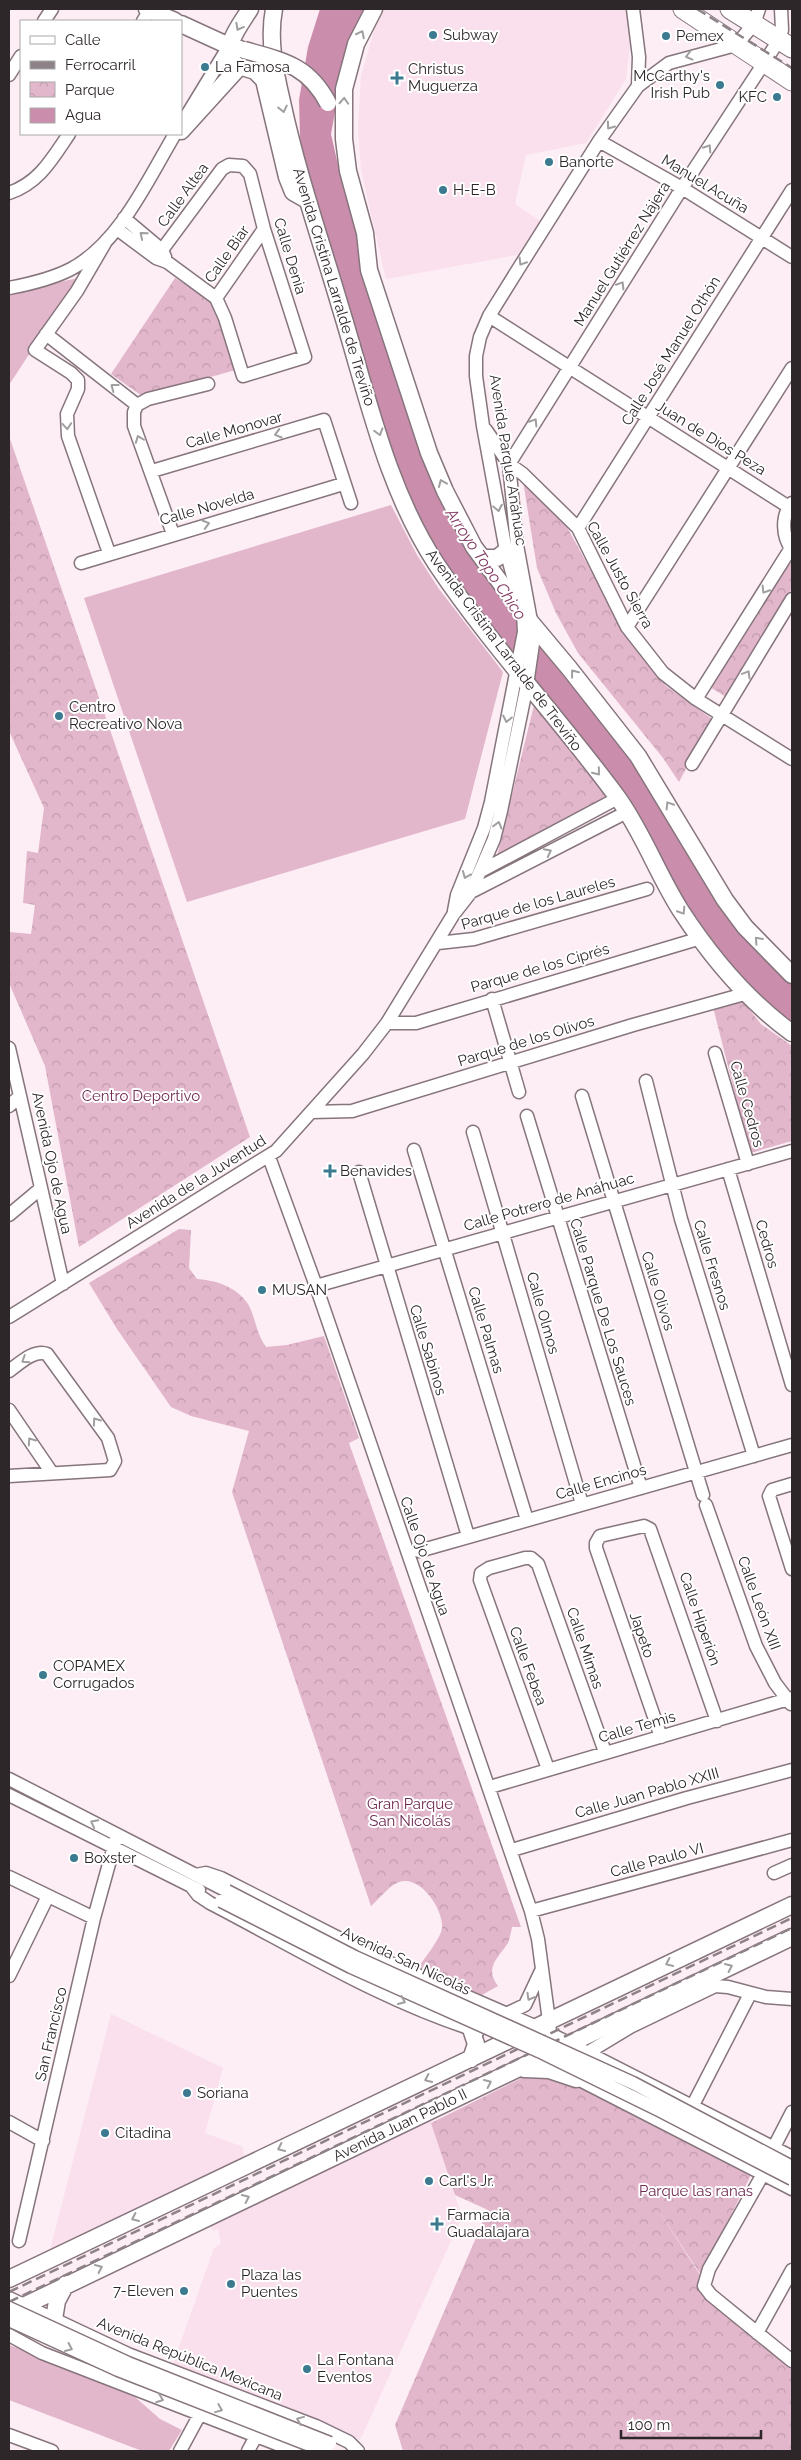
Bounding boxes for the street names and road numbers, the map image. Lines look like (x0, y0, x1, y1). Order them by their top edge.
street label: Manuel Acuña (658, 151, 752, 217)
street label: Calle Altea (154, 159, 212, 231)
street label: Avenida Cristina Larralde de Treviño (289, 166, 379, 408)
street label: Manuel Gutiérrez Nájera (570, 178, 674, 330)
street label: Calle Denia (270, 216, 310, 296)
street label: Calle Biar (201, 221, 254, 286)
street label: Calle José Manuel Othón (618, 273, 724, 429)
street label: Avenida Parque Anáhuac (486, 373, 530, 547)
street label: Juan de Dios Peza (653, 397, 769, 479)
street label: Calle Monovar (184, 407, 285, 452)
street label: Calle Novelda (158, 485, 256, 529)
street label: Calle Justo Sierra (583, 518, 657, 632)
street label: Avenida Cristina Larralde de Treviño (422, 545, 586, 755)
street label: Parque de los Laureles (459, 872, 617, 934)
street label: Parque de los Ciprés (469, 940, 611, 996)
street label: Parque de los Olivos (456, 1012, 596, 1070)
street label: Calle Cedros (726, 1059, 768, 1149)
street label: Avenida Ojo de Agua (28, 1090, 76, 1236)
street label: Avenida de la Juventud (123, 1132, 269, 1232)
street label: Calle Potrero de Anáhuac (462, 1169, 636, 1235)
street label: Calle Parque De Los Sauces (566, 1216, 640, 1408)
street label: Calle Fresnos (690, 1218, 734, 1312)
street label: Cedros (752, 1218, 782, 1270)
street label: Calle Olivos (637, 1249, 679, 1333)
street label: Calle Olmos (523, 1270, 563, 1356)
street label: Calle Palmas (464, 1284, 508, 1376)
street label: Calle Sabinos (406, 1302, 450, 1398)
street label: Calle Encinos (554, 1460, 648, 1504)
street label: Calle Ojo de Agua (396, 1494, 454, 1618)
street label: Calle León XIII (734, 1554, 784, 1652)
street label: Calle Hiperión (676, 1570, 724, 1668)
street label: Calle Mimas (563, 1605, 607, 1691)
street label: Japeto (626, 1610, 658, 1660)
street label: Calle Febea (505, 1624, 551, 1708)
street label: Calle Temis (596, 1707, 678, 1747)
street label: Calle Juan Pablo XXIII (573, 1764, 721, 1822)
street label: Calle Paulo VI (608, 1839, 706, 1881)
street label: Avenida San Nicolás (338, 1923, 474, 1999)
street label: San Francisco (31, 1985, 71, 2083)
street label: Avenida Juan Pablo II (330, 2085, 470, 2165)
street label: Avenida República Mexicana (95, 2313, 285, 2405)

